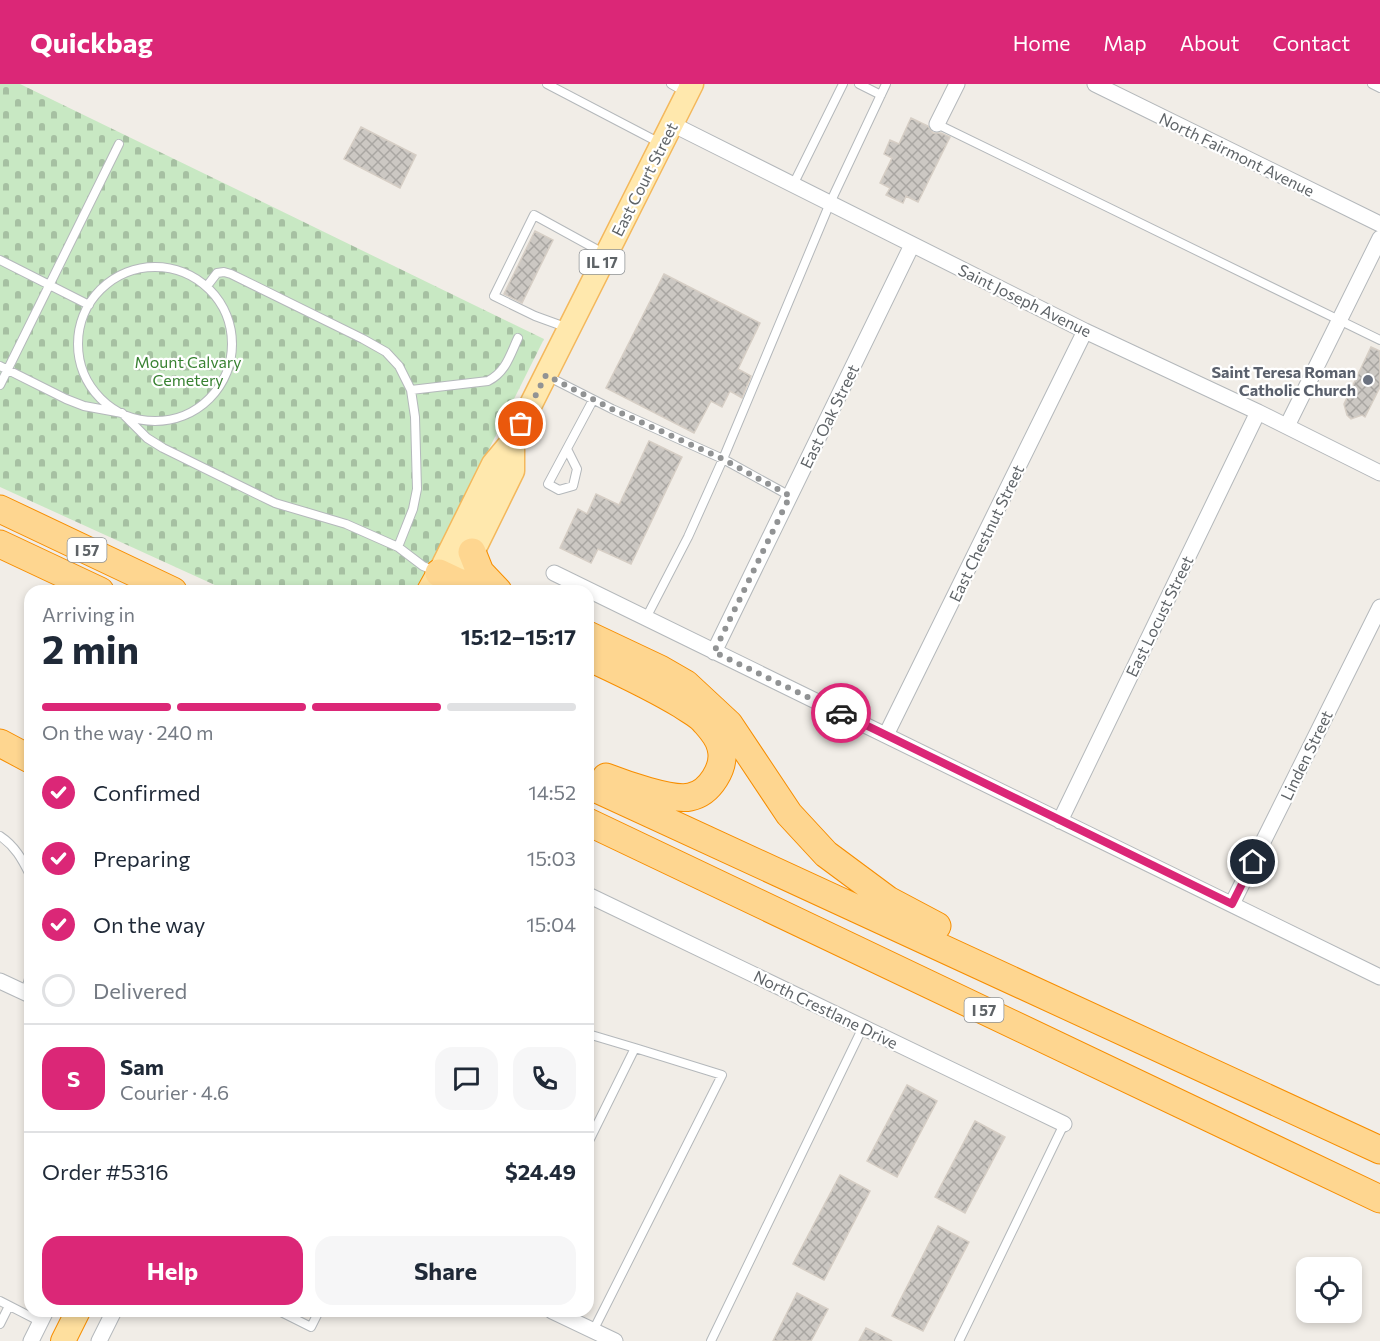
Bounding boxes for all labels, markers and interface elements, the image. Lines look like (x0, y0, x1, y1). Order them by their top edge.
text: Quickbag (30, 25, 153, 59)
text: Home (1013, 30, 1070, 55)
text: Map (1103, 30, 1147, 55)
text: About (1180, 30, 1239, 55)
text: Contact (1272, 30, 1350, 55)
street label: North Fairmont Avenue (1156, 108, 1318, 200)
street label: East Court Street (607, 118, 681, 239)
road number: IL 17 (580, 250, 624, 274)
street label: Saint Joseph Avenue (955, 260, 1095, 340)
park label: Mount Calvary Cemetery (134, 352, 242, 389)
street label: East Oak Street (796, 361, 863, 471)
place label: Saint Teresa Roman Catholic Church (1211, 362, 1356, 399)
marker: Saint Teresa Roman Catholic Church (1361, 373, 1375, 387)
pin (495, 398, 546, 449)
icon: bag (504, 407, 537, 440)
street label: East Chestnut Street (945, 461, 1028, 605)
road number: I 57 (68, 538, 106, 562)
street label: East Locust Street (1121, 552, 1197, 680)
text: Arriving in (42, 602, 135, 626)
text: 15:12–15:17 (461, 623, 576, 650)
text: 2 min (42, 624, 139, 672)
courier (811, 683, 871, 743)
icon: car (825, 697, 858, 730)
street label: Linden Street (1276, 707, 1336, 803)
text: On the way · 240 m (42, 720, 214, 744)
icon: check (42, 776, 75, 809)
text: Confirmed (93, 779, 200, 806)
text: 14:52 (528, 780, 576, 804)
pin (1227, 836, 1278, 887)
icon: check (42, 842, 75, 875)
text: Preparing (93, 845, 190, 872)
icon: home (1236, 845, 1269, 878)
text: 15:03 (527, 846, 576, 870)
icon: check (42, 908, 75, 941)
text: On the way (93, 911, 205, 938)
text: 15:04 (526, 912, 576, 936)
street label: North Crestlane Drive (751, 966, 901, 1052)
text: Delivered (93, 977, 187, 1004)
road number: I 57 (964, 998, 1004, 1022)
button: chat (435, 1047, 498, 1110)
button: phone (513, 1047, 576, 1110)
text: Sam (120, 1053, 164, 1080)
text: S (67, 1065, 80, 1092)
text: Courier · 4.6 (120, 1080, 229, 1104)
text: Order #5316 (42, 1158, 169, 1185)
text: $24.49 (505, 1158, 576, 1185)
button: Help (42, 1236, 303, 1305)
button: Share (315, 1236, 576, 1305)
map controls (1296, 1257, 1362, 1323)
button: locate (1296, 1257, 1362, 1323)

